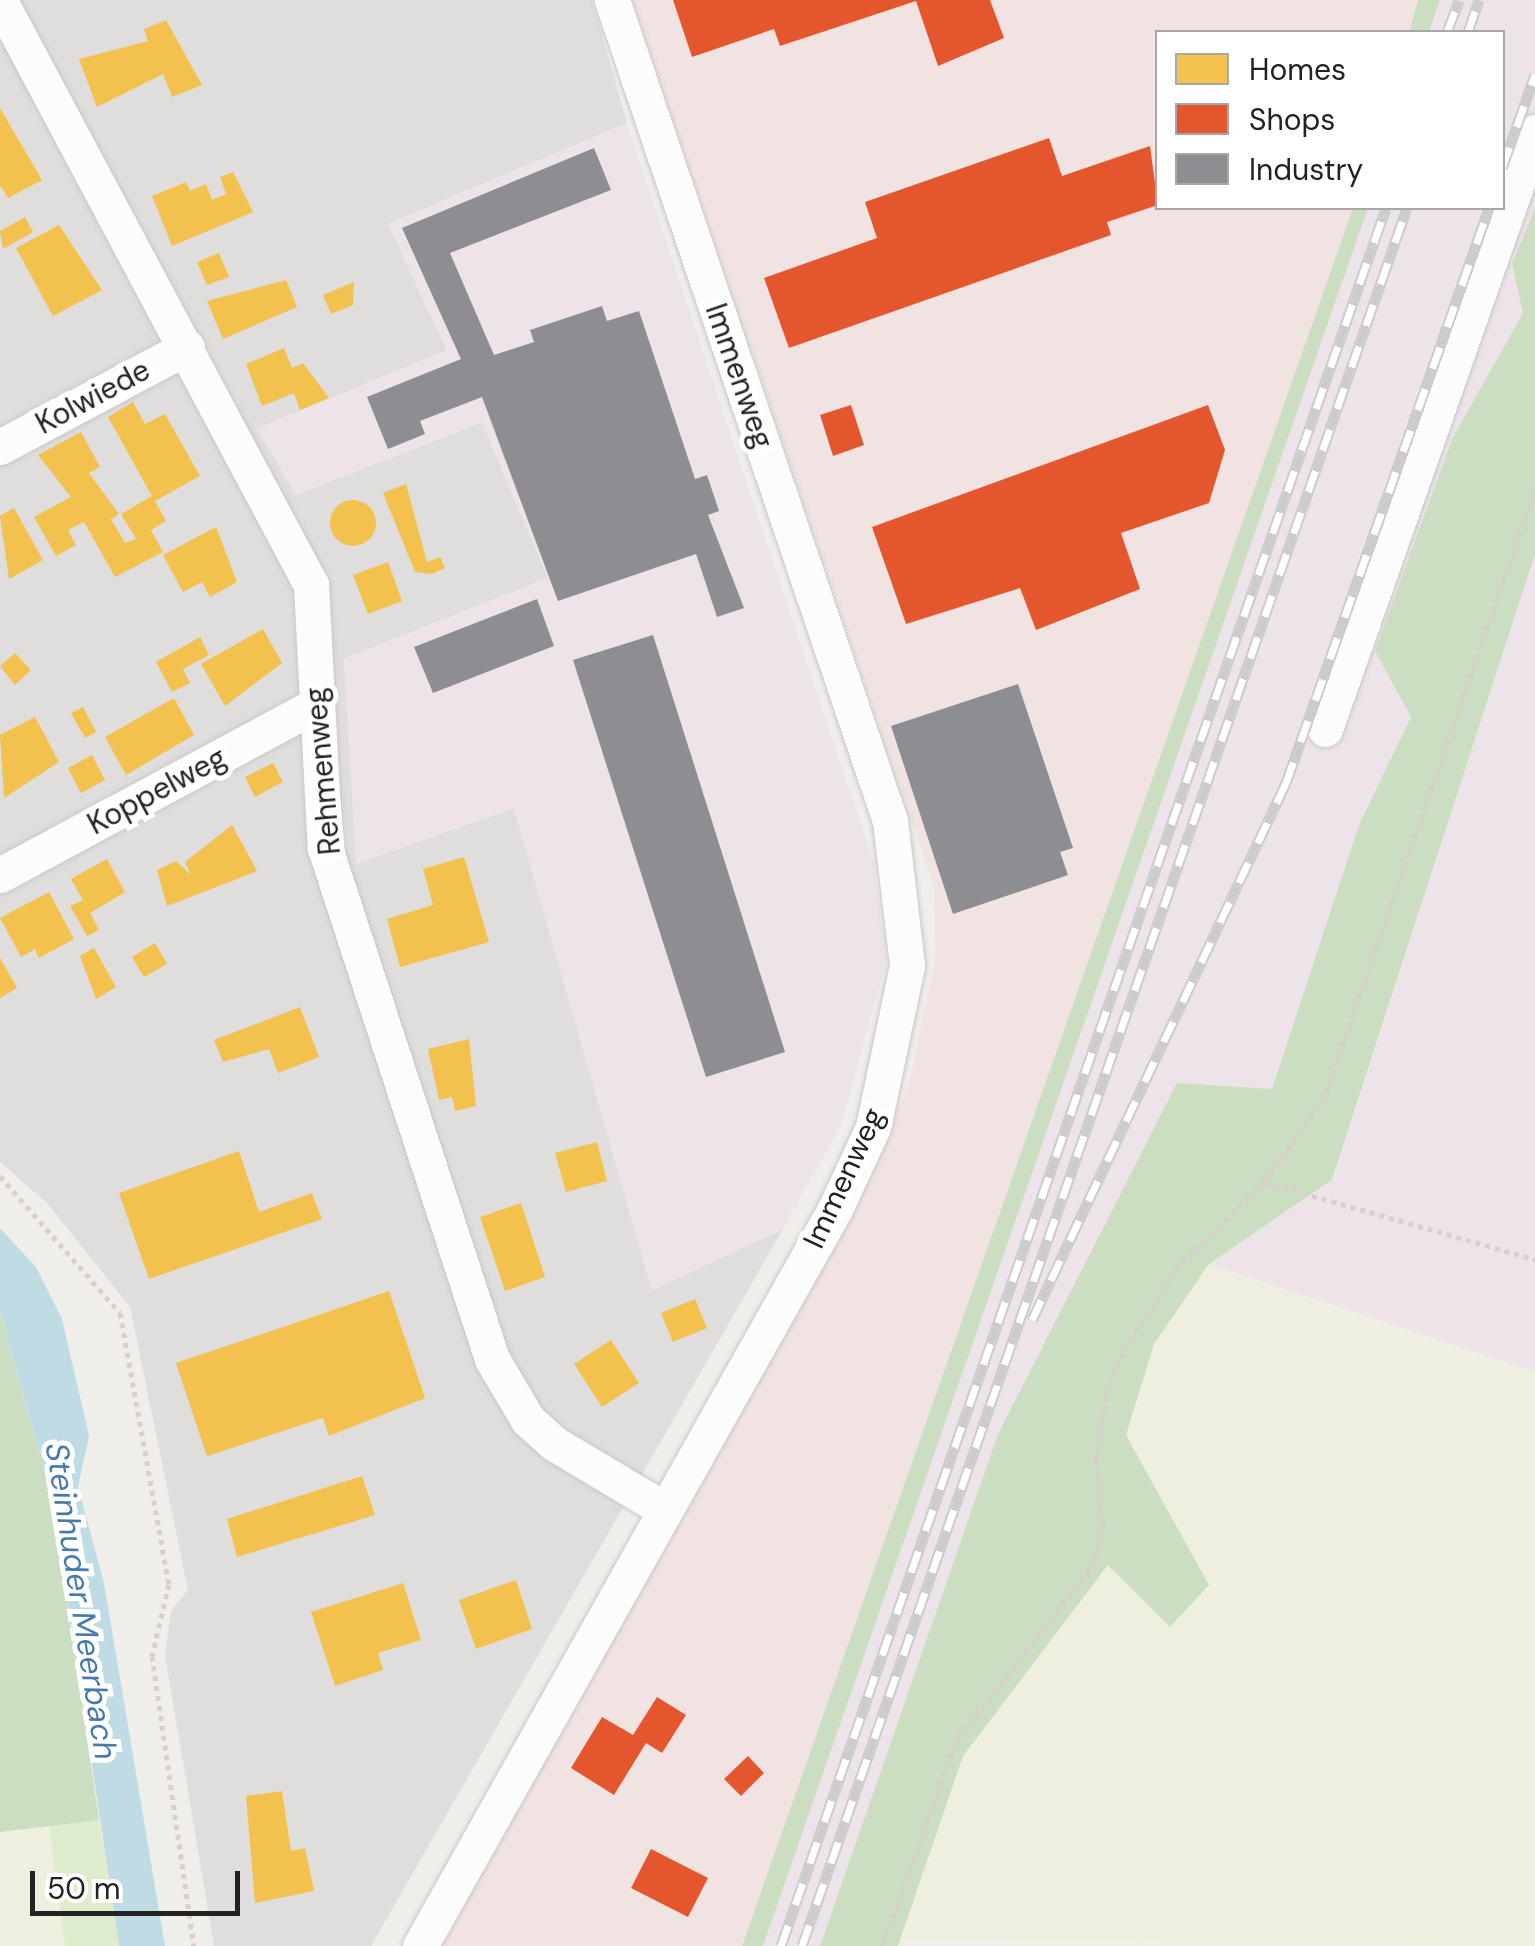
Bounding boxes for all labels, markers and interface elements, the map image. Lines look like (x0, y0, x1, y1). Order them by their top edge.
legend (1155, 30, 1505, 210)
text: Homes (1249, 50, 1346, 89)
text: Shops (1249, 100, 1335, 139)
text: Industry (1249, 150, 1363, 189)
street label: Immenweg (697, 299, 781, 453)
street label: Kolwiede (30, 352, 156, 442)
street label: Rehmenweg (298, 686, 348, 856)
street label: Koppelweg (82, 740, 232, 842)
street label: Immenweg (796, 1102, 892, 1254)
water label: Steinhuder Meerbach (37, 1440, 125, 1762)
scale bar (35, 1851, 245, 1913)
text: 50 m (47, 1869, 121, 1908)

